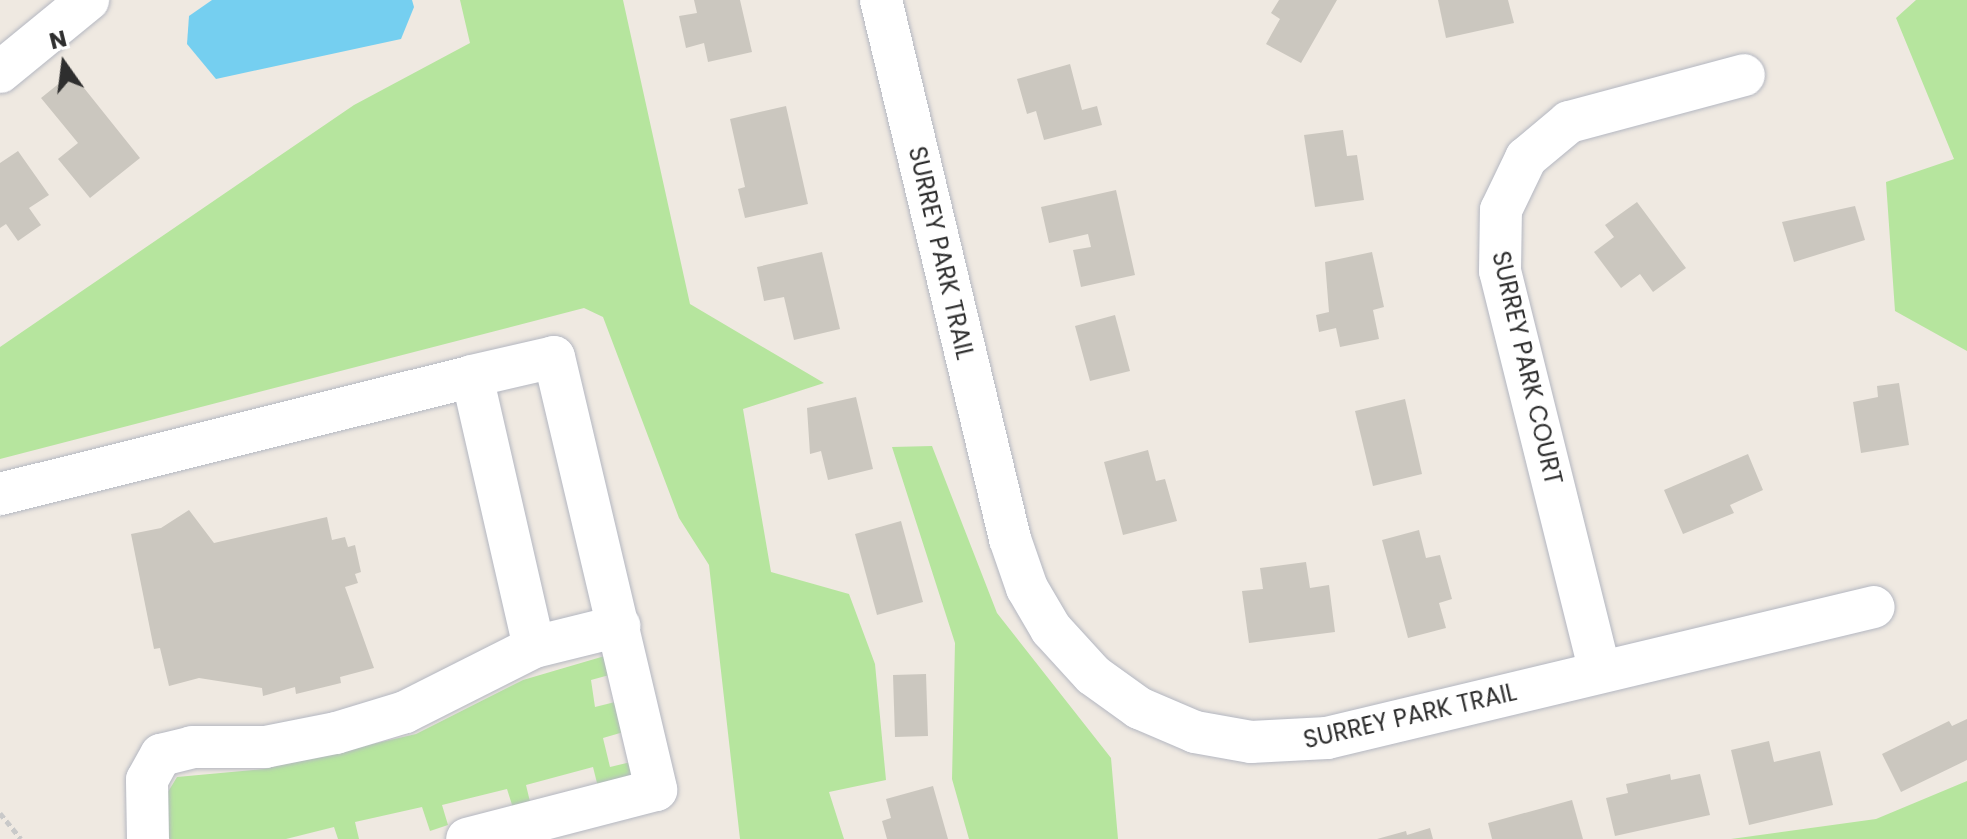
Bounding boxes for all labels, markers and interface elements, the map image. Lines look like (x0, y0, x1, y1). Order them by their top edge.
text: N (46, 23, 70, 57)
north arrow (24, 24, 104, 104)
street label: SURREY PARK TRAIL (902, 144, 980, 362)
street label: SURREY PARK COURT (1486, 248, 1568, 488)
street label: SURREY PARK TRAIL (1301, 677, 1519, 755)

